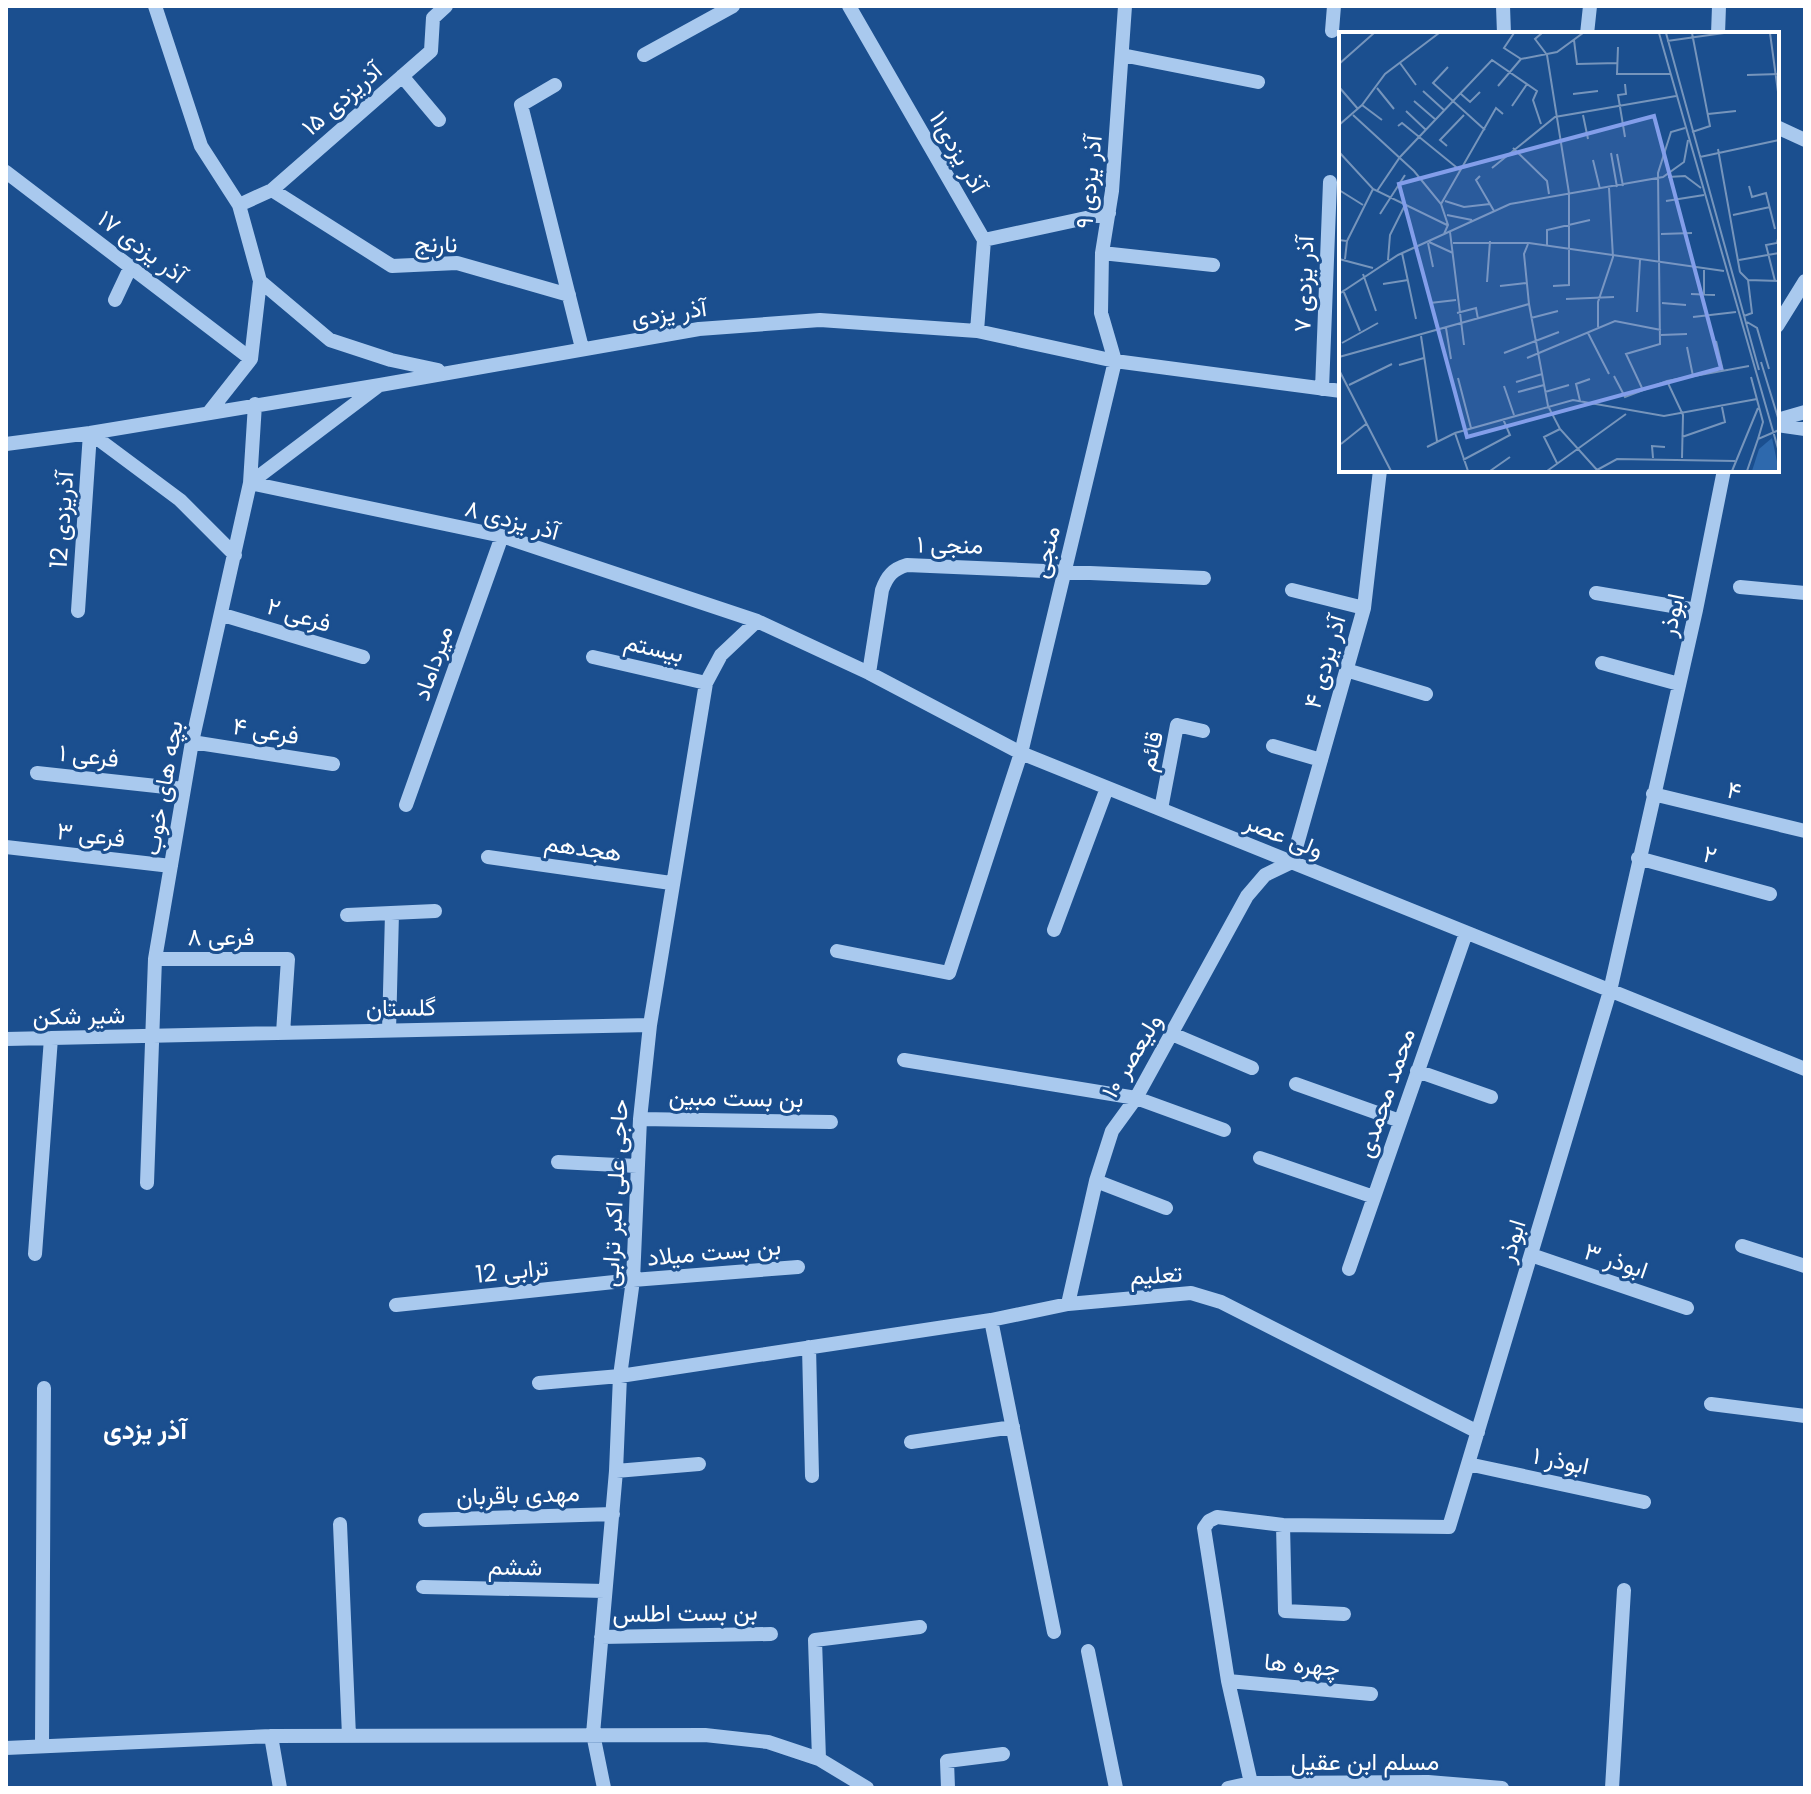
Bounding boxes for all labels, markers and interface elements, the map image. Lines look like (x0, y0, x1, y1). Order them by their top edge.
inset map (1339, 32, 1779, 472)
street label: ۱۵ آذریزدی (294, 53, 391, 143)
street label: آذر یزدی۱۱ (922, 105, 996, 201)
street label: آذر یزدی ۹ (1067, 131, 1110, 230)
street label: آذر یزدی ۱۷ (91, 202, 195, 292)
street label: نارنج (414, 227, 458, 261)
street label: آذر یزدی ۷ (1285, 233, 1322, 333)
street label: آذر یزدی (629, 291, 711, 334)
street label: آذریزدی 12 (42, 468, 82, 570)
street label: ۸ آذر یزدی (461, 491, 565, 549)
street label: منجی (1023, 522, 1068, 582)
street label: منجی ۱ (917, 527, 983, 562)
street label: فرعی ۲ (263, 589, 335, 640)
street label: ابوذر (1651, 590, 1692, 640)
street label: ۴ آذر یزدی (1295, 609, 1354, 713)
street label: میرداماد (404, 621, 461, 705)
street label: بیستم (621, 625, 687, 670)
street label: فرعی ۴ (231, 709, 302, 752)
street label: بچه های خوب (134, 718, 191, 858)
street label: قائم (1130, 728, 1171, 774)
street label: فرعی ۱ (58, 736, 121, 775)
street label: ۴ (1723, 773, 1745, 808)
street label: ولی عصر (1239, 805, 1328, 866)
street label: فرعی ۳ (55, 814, 127, 855)
street label: هجدهم (542, 826, 624, 869)
street label: ۲ (1700, 837, 1720, 872)
street label: فرعی ۸ (187, 920, 255, 953)
street label: گلستان (366, 990, 436, 1025)
street label: شیر شکن (32, 998, 126, 1033)
street label: ۱۰ ولیعصر (1093, 1007, 1170, 1104)
street label: محمد محمدی (1348, 1024, 1423, 1162)
street label: بن بست مبین (668, 1080, 804, 1115)
street label: حاجی علی اکبر ترابی (593, 1098, 636, 1288)
street label: ابوذر (1489, 1215, 1534, 1267)
street label: بن بست میلاد (646, 1229, 782, 1274)
street label: ابوذر ۳ (1580, 1234, 1652, 1287)
street label: ترابی 12 (474, 1250, 550, 1291)
street label: تعلیم (1129, 1256, 1183, 1293)
district label: آذر یزدی (103, 1412, 189, 1448)
street label: ابوذر ۱ (1530, 1439, 1592, 1483)
street label: مهدی باقربان (456, 1476, 580, 1513)
street label: ششم (488, 1550, 542, 1583)
street label: بن بست اطلس (612, 1595, 758, 1630)
street label: چهره ها (1263, 1645, 1341, 1684)
street label: مسلم ابن عقیل (1291, 1745, 1439, 1778)

